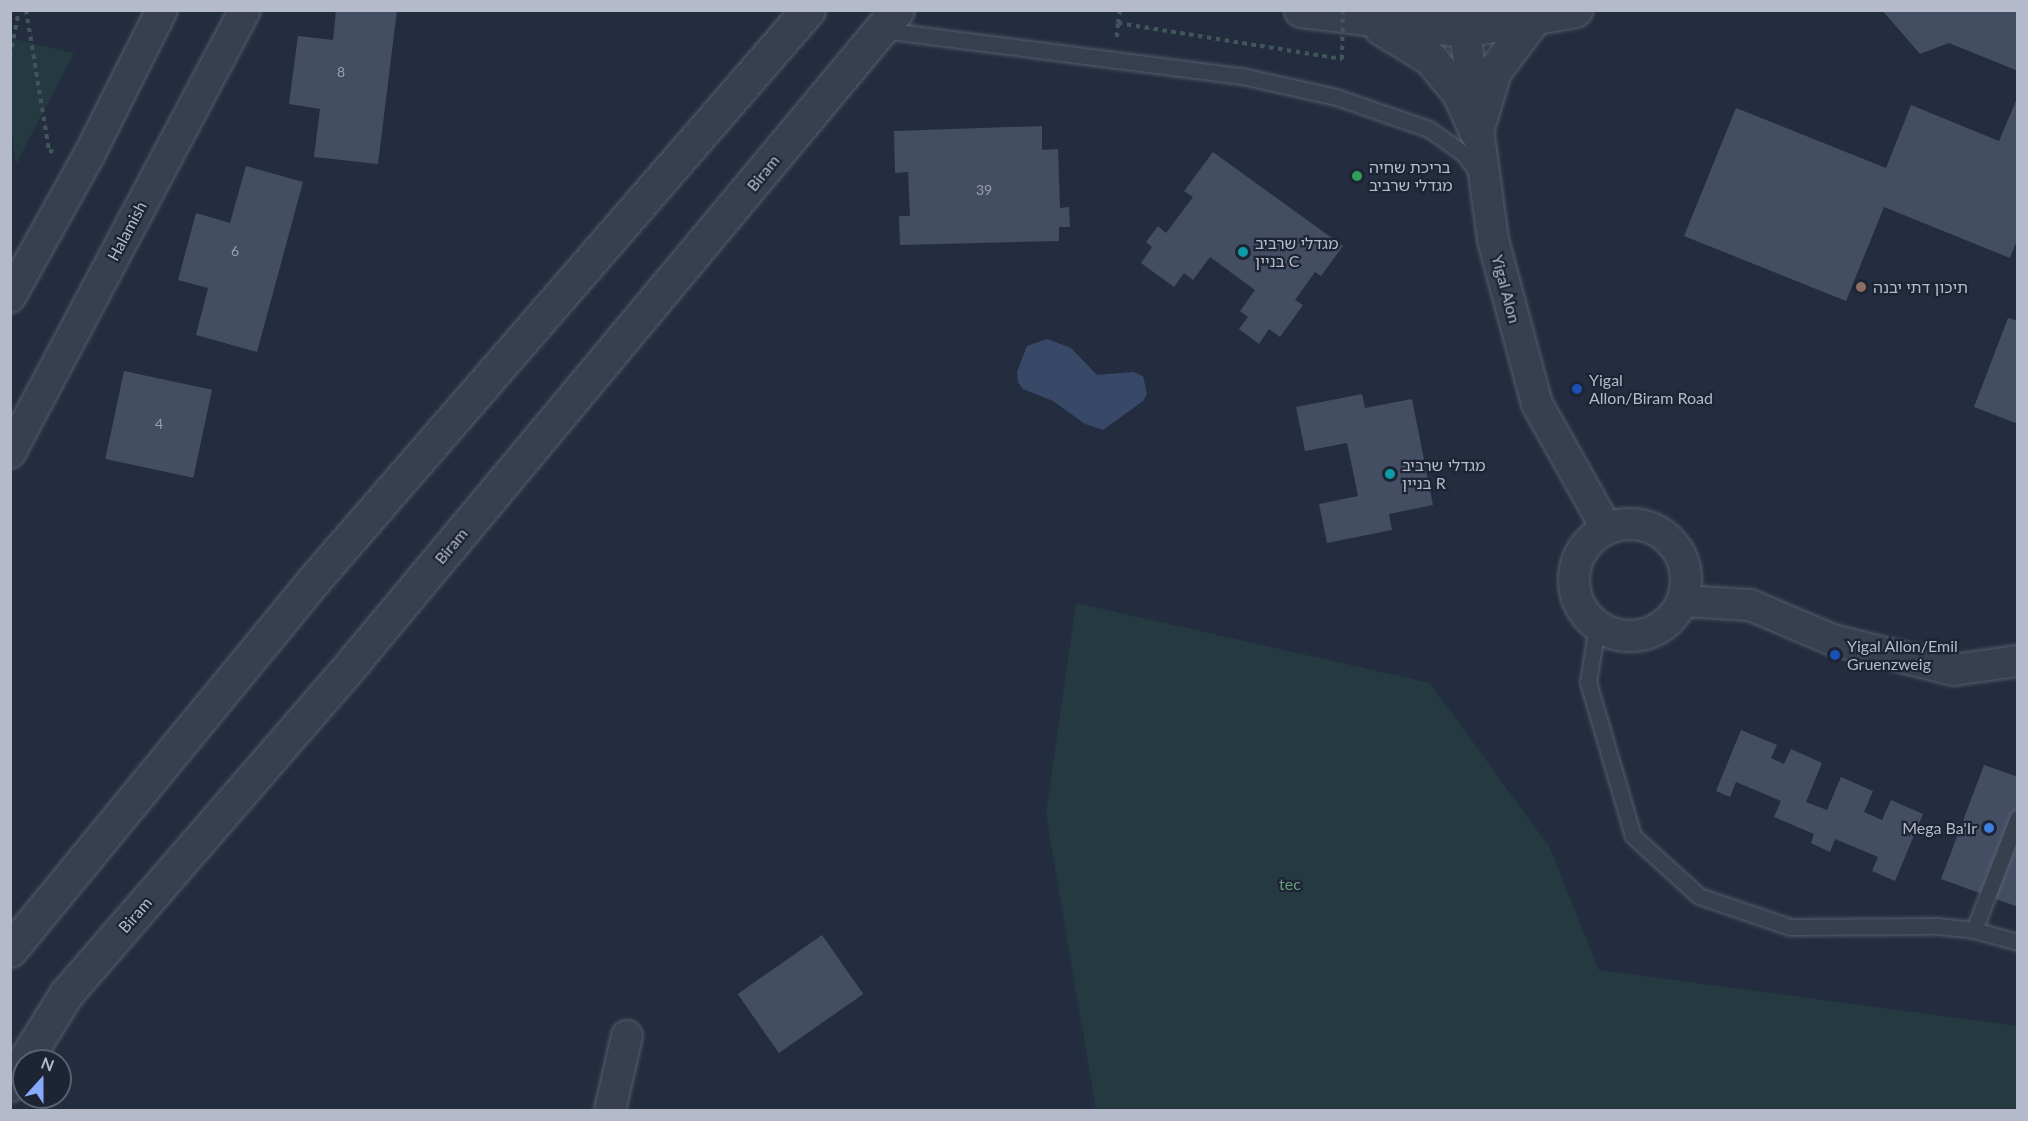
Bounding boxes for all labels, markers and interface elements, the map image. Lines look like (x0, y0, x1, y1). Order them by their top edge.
house number: 8 (337, 64, 345, 80)
street label: Biram (743, 151, 783, 195)
place label: בריכת שחיה מגדלי שרביב (1369, 157, 1453, 195)
marker: בריכת שחיה מגדלי שרביב (1350, 169, 1364, 183)
house number: 39 (976, 182, 992, 198)
street label: Halamish (103, 198, 151, 264)
place label: מגדלי שרביב בניין C (1255, 233, 1339, 271)
house number: 6 (231, 243, 239, 259)
marker: מגדלי שרביב בניין C (1236, 245, 1250, 259)
street label: Yigal Alon (1488, 252, 1524, 326)
place label: תיכון דתי יבנה (1873, 277, 1968, 297)
marker: תיכון דתי יבנה (1854, 280, 1868, 294)
place label: Yigal Allon/Biram Road (1589, 370, 1713, 408)
marker: Yigal Allon/Biram Road (1570, 382, 1584, 396)
house number: 4 (155, 416, 163, 432)
place label: מגדלי שרביב בניין R (1402, 455, 1486, 493)
marker: מגדלי שרביב בניין R (1383, 467, 1397, 481)
street label: Biram (431, 524, 471, 568)
place label: Yigal Allon/Emil Gruenzweig (1847, 636, 1958, 674)
marker: Yigal Allon/Emil Gruenzweig (1828, 648, 1842, 662)
place label: Mega Ba'Ir (1902, 818, 1977, 838)
marker: Mega Ba'Ir (1982, 821, 1996, 835)
park label: tec (1279, 874, 1301, 894)
street label: Biram (114, 893, 156, 937)
north arrow (12, 1049, 72, 1109)
text: N (39, 1053, 57, 1075)

